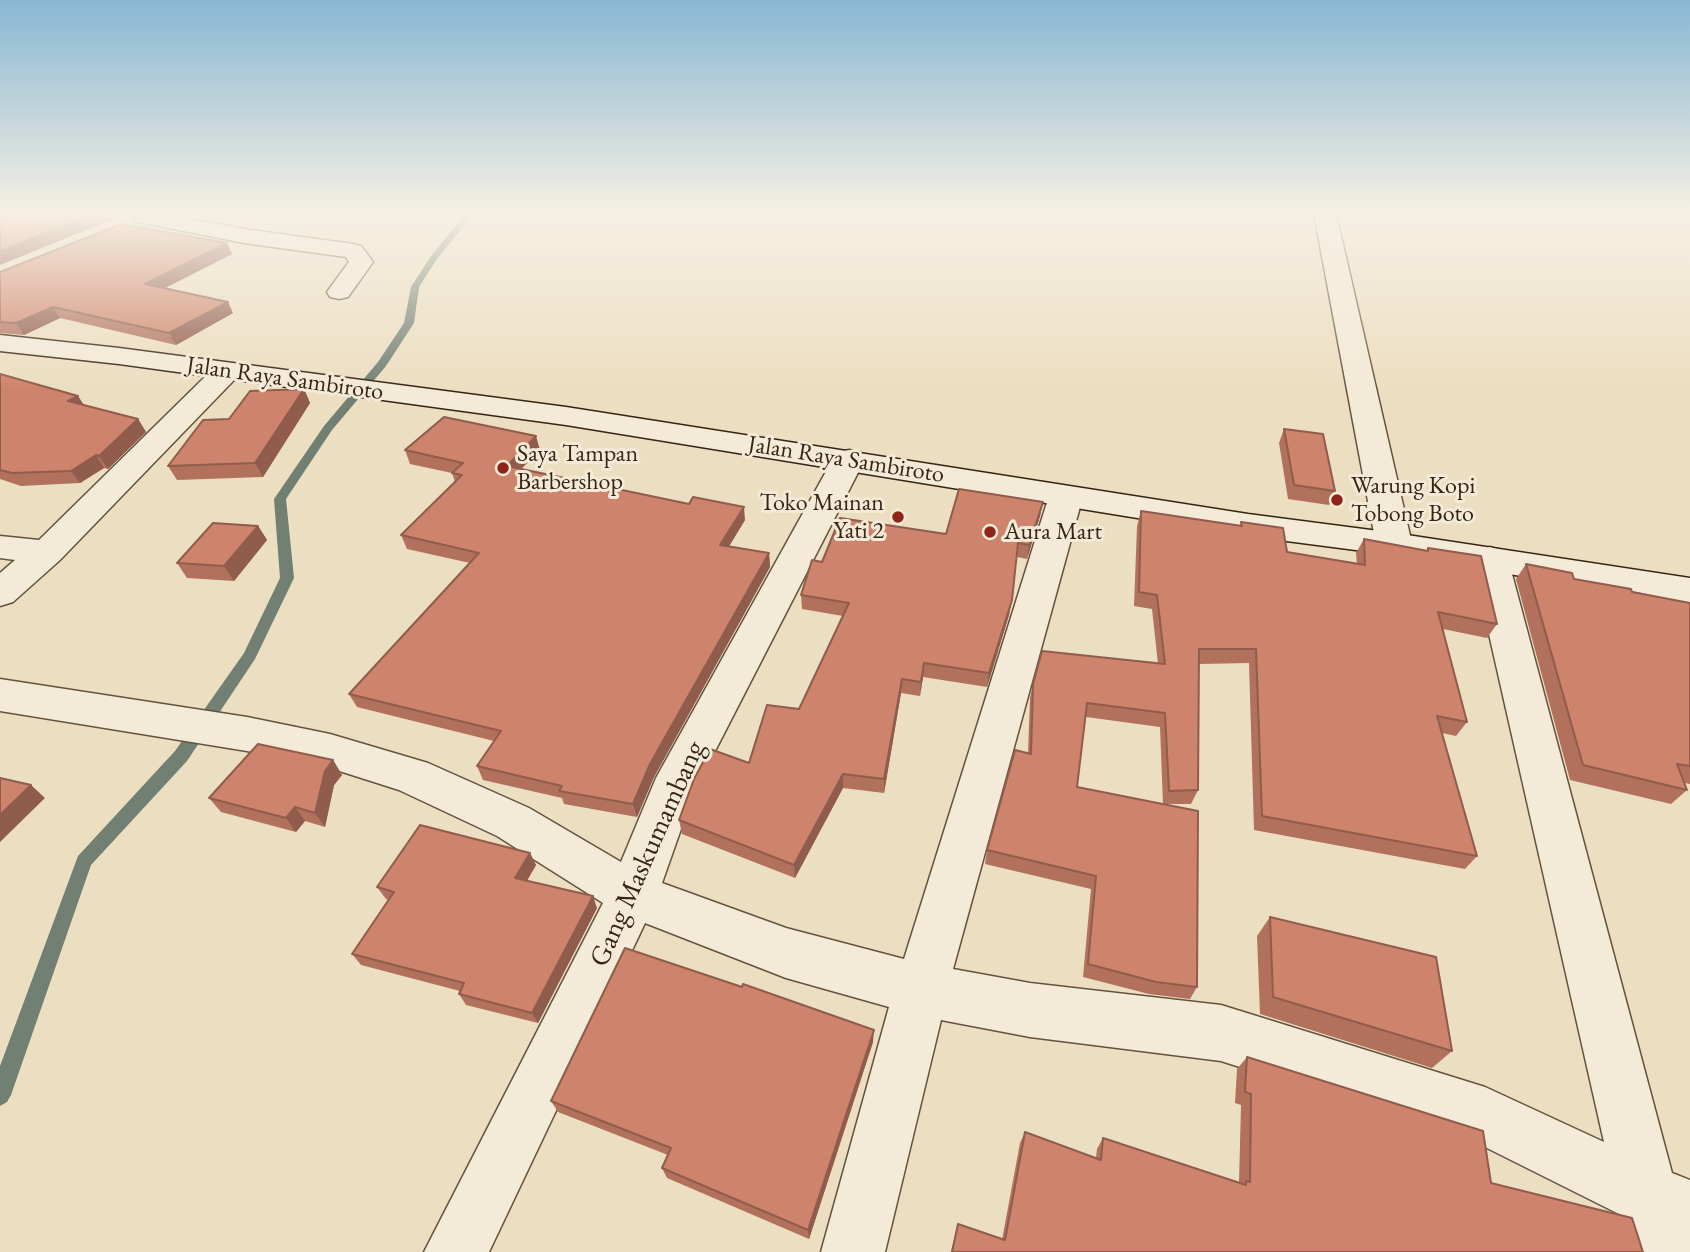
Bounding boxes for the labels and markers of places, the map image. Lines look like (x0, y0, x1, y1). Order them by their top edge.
place label: Saya Tampan Barbershop (517, 440, 638, 496)
marker: Saya Tampan Barbershop (495, 460, 511, 476)
place label: Warung Kopi Tobong Boto (1351, 472, 1475, 528)
place label: Toko Mainan Yati 2 (759, 489, 884, 545)
marker: Warung Kopi Tobong Boto (1329, 492, 1345, 508)
marker: Toko Mainan Yati 2 (890, 509, 906, 525)
place label: Aura Mart (1004, 518, 1102, 546)
marker: Aura Mart (982, 524, 998, 540)

